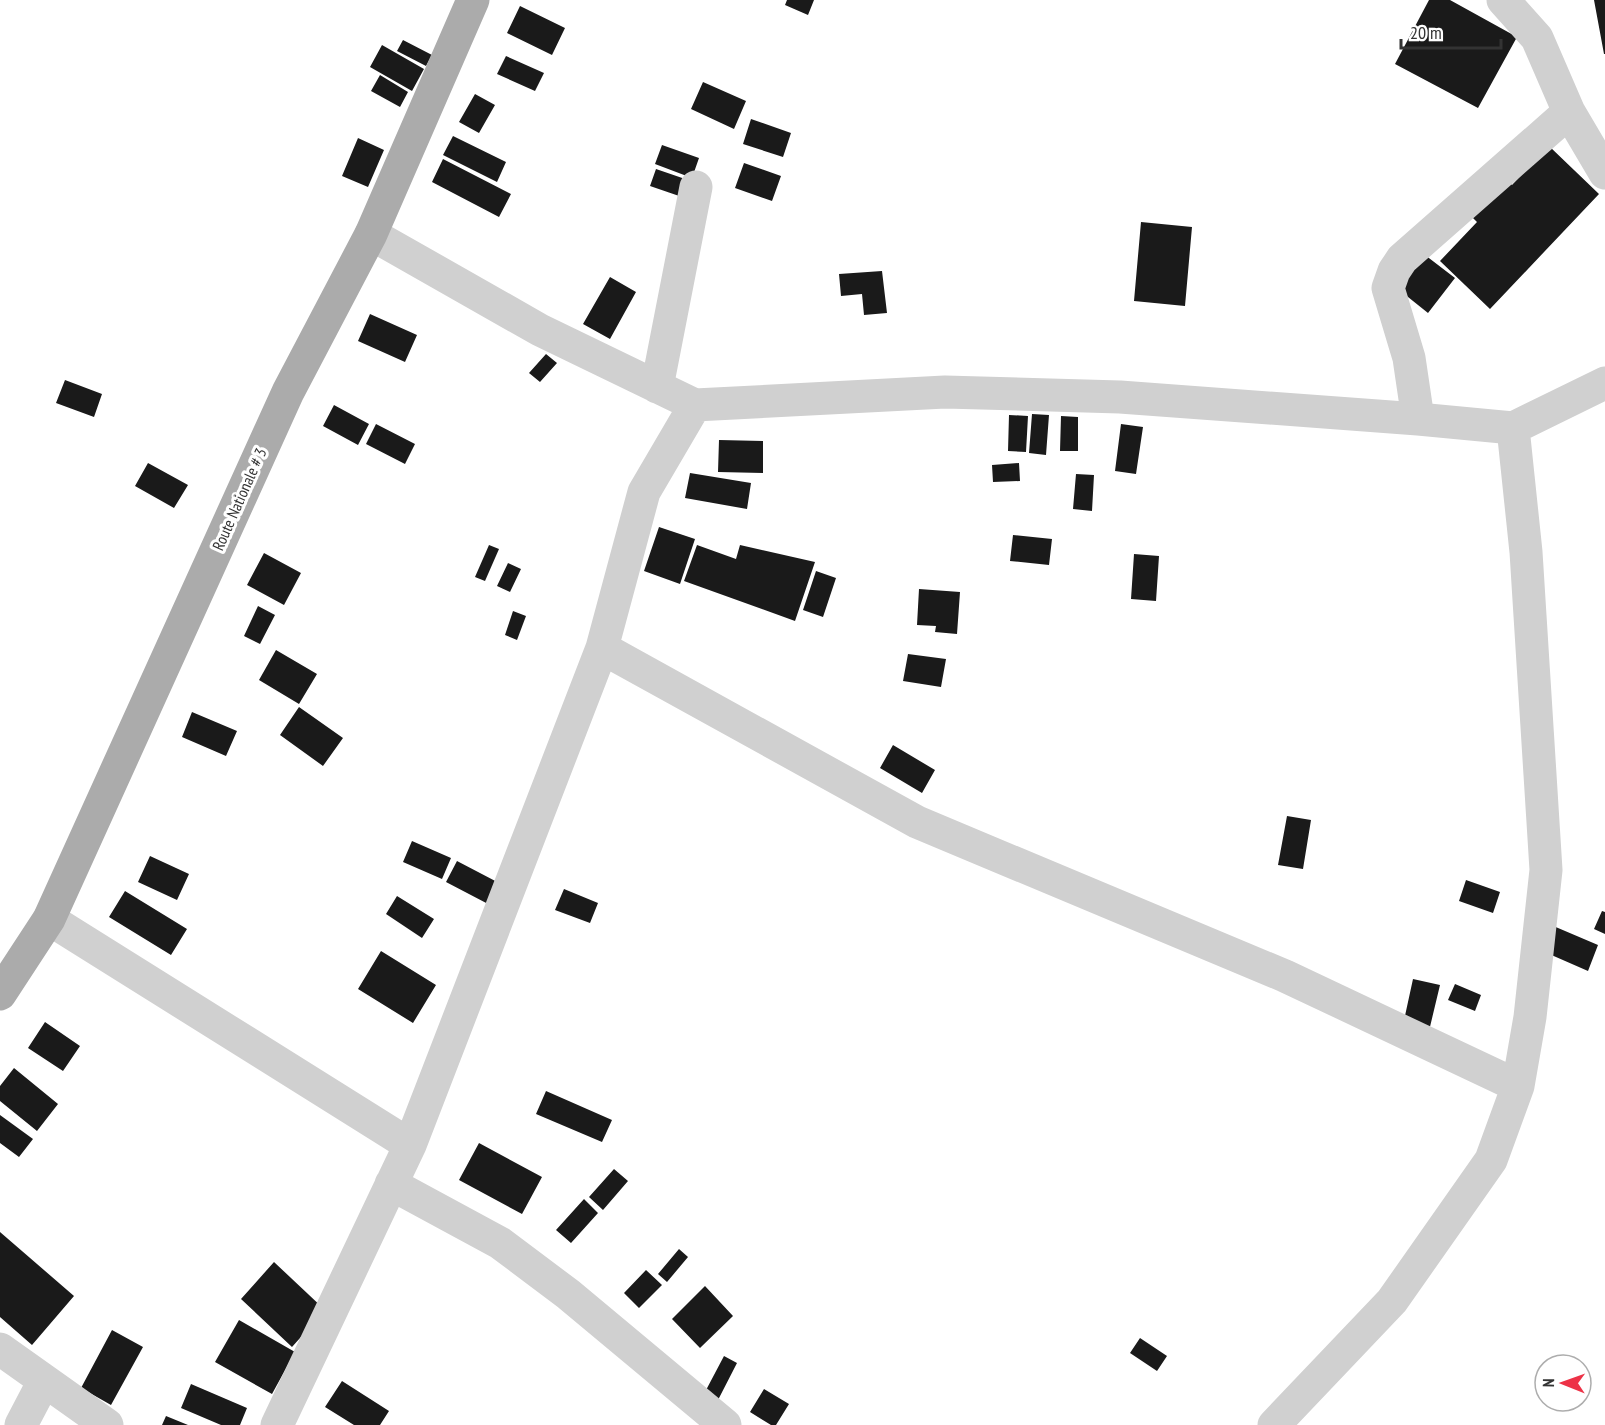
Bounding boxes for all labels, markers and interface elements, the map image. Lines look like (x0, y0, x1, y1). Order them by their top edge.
scale bar (1401, 12, 1502, 50)
text: 20 m (1410, 21, 1442, 44)
street label: Route Nationale # 3 (208, 445, 270, 553)
north arrow (1533, 1353, 1593, 1413)
text: N (1538, 1378, 1558, 1387)

